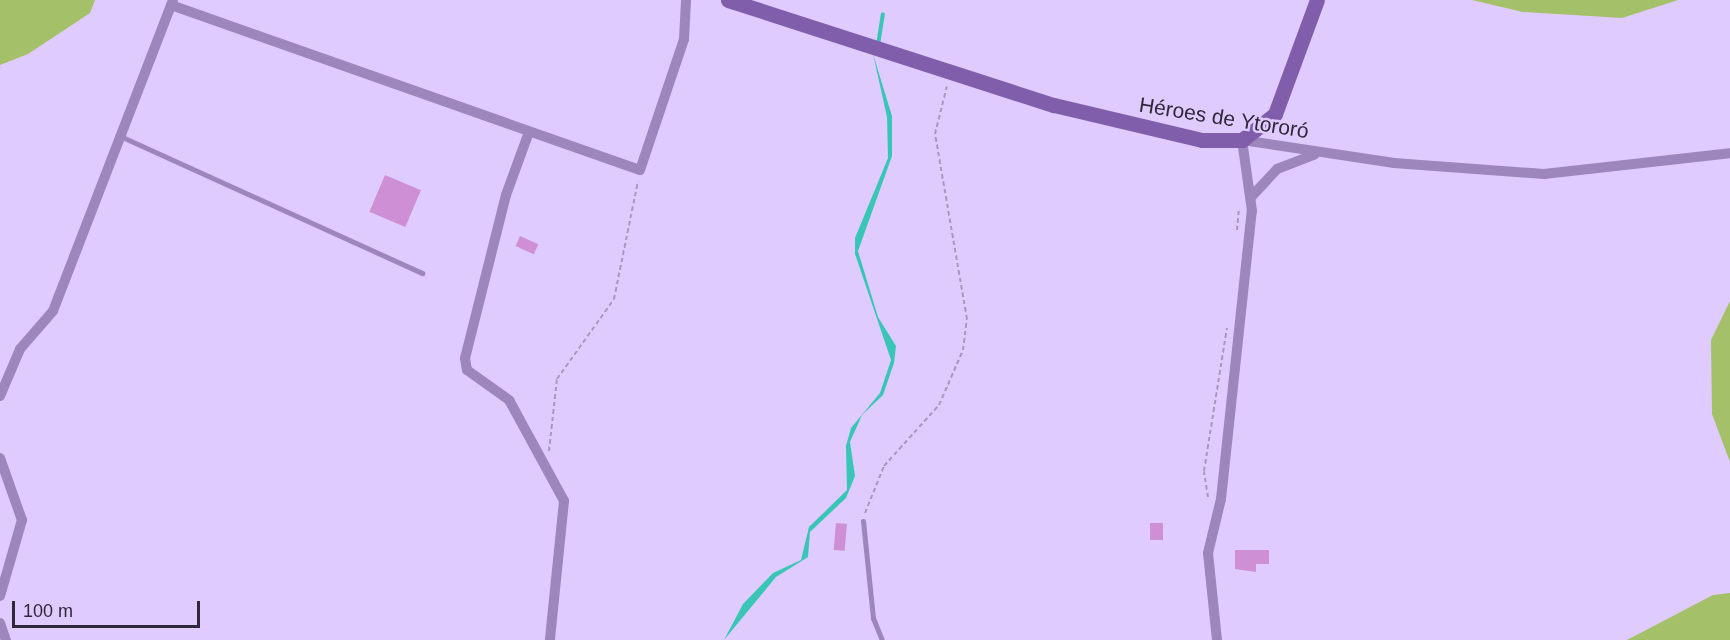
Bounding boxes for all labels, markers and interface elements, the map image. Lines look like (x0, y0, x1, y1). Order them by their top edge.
street label: Héroes de Ytororó (1137, 92, 1311, 144)
scale bar (15, 589, 202, 627)
text: 100 m (23, 601, 73, 621)

